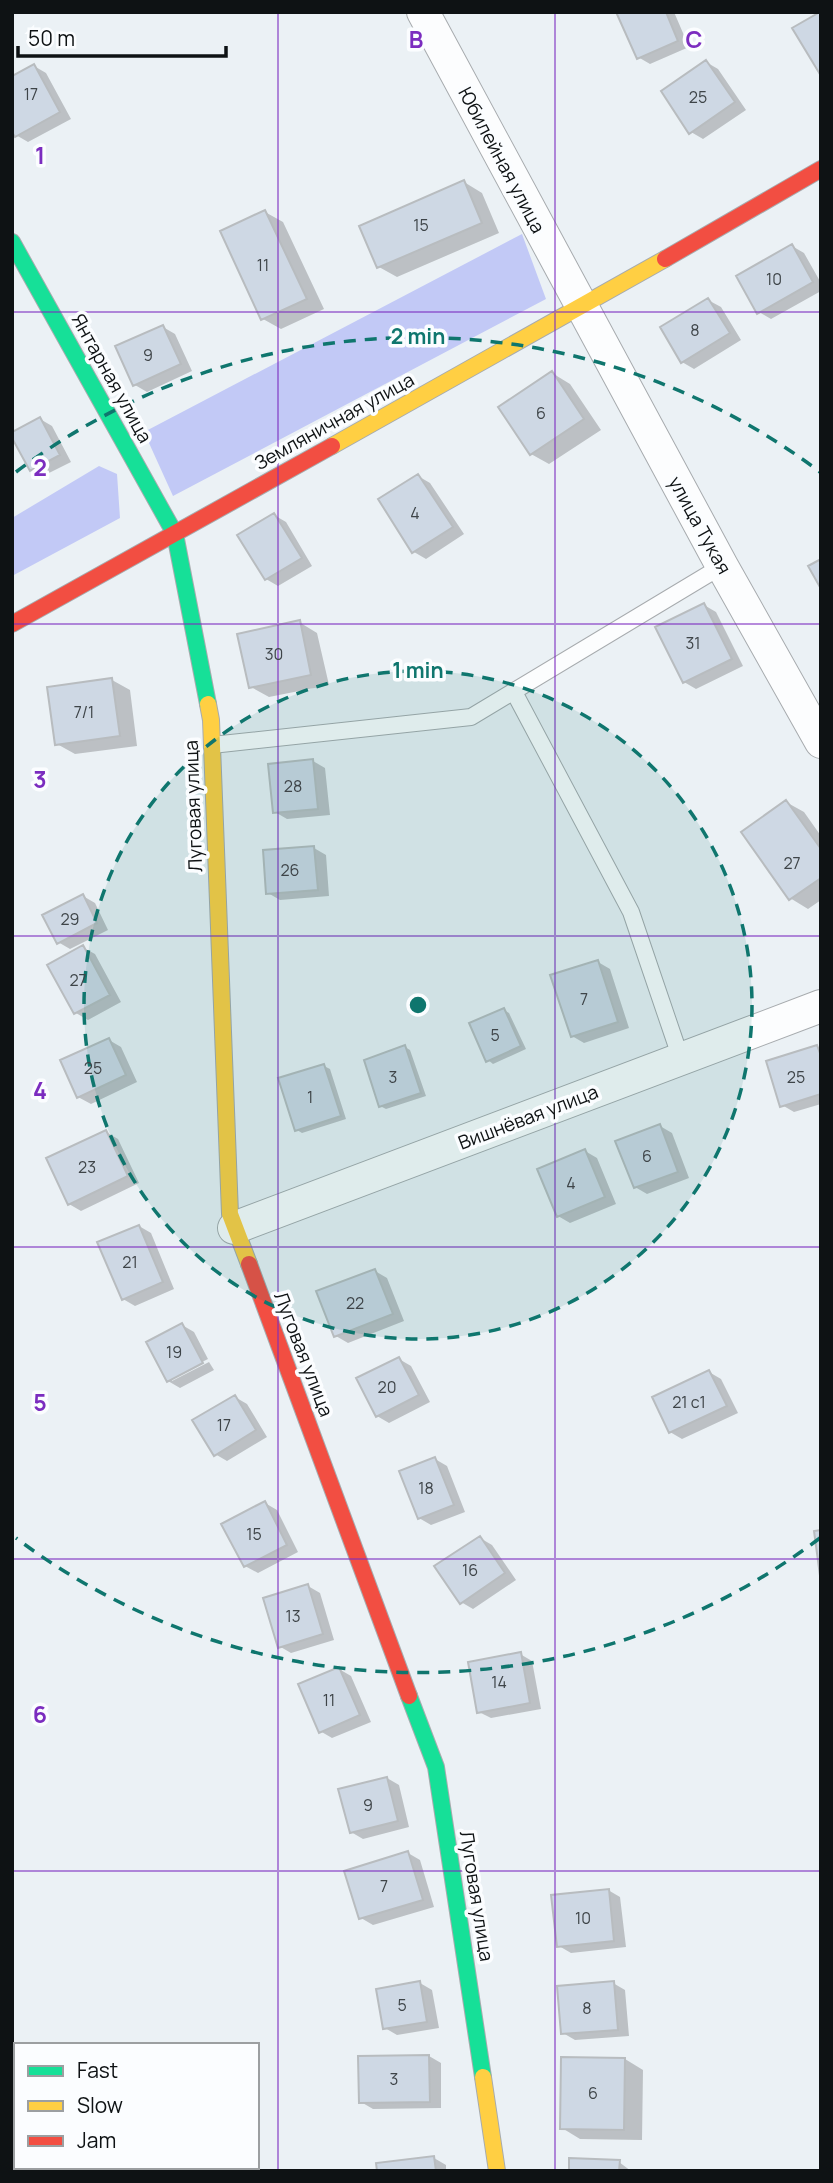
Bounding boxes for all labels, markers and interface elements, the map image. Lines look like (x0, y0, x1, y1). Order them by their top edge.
scale bar (18, 14, 226, 58)
text: B (409, 23, 423, 55)
text: C (686, 23, 703, 55)
text: 50 m (28, 24, 75, 52)
street label: Юбилейная улица (453, 82, 551, 238)
house number: 17 (24, 83, 38, 105)
house number: 25 (689, 86, 707, 108)
text: 1 (35, 139, 45, 171)
house number: 15 (413, 214, 429, 236)
house number: 11 (257, 254, 269, 276)
house number: 10 (766, 268, 782, 290)
street label: Янтарная улица (66, 309, 158, 447)
house number: 8 (690, 319, 700, 341)
text: 2 min (391, 322, 445, 350)
house number: 9 (143, 344, 153, 366)
street label: Земляничная улица (249, 366, 419, 476)
house number: 6 (536, 402, 546, 424)
text: 2 (33, 451, 47, 483)
street label: улица Тукая (662, 471, 738, 579)
house number: 4 (410, 502, 420, 524)
house number: 31 (685, 632, 701, 654)
house number: 30 (265, 643, 283, 665)
text: 1 min (392, 656, 444, 684)
house number: 7/1 (74, 701, 94, 723)
street label: Луговая улица (178, 740, 208, 872)
text: 3 (33, 763, 47, 795)
house number: 28 (284, 775, 302, 797)
house number: 27 (783, 852, 801, 874)
house number: 26 (280, 859, 300, 881)
house number: 29 (60, 908, 80, 930)
house number: 27 (69, 969, 87, 991)
house number: 7 (580, 988, 588, 1010)
centre of rings (406, 993, 430, 1017)
house number: 5 (490, 1024, 500, 1046)
house number: 25 (84, 1057, 102, 1079)
house number: 3 (389, 1066, 397, 1088)
house number: 25 (787, 1066, 805, 1088)
text: 4 (33, 1074, 47, 1106)
street label: Вишнёвая улица (454, 1078, 602, 1156)
house number: 1 (307, 1086, 313, 1108)
house number: 6 (642, 1145, 652, 1167)
house number: 23 (78, 1156, 96, 1178)
house number: 4 (566, 1172, 576, 1194)
house number: 21 (122, 1251, 138, 1273)
street label: Луговая улица (268, 1288, 340, 1420)
house number: 22 (346, 1292, 364, 1314)
house number: 19 (166, 1341, 182, 1363)
house number: 20 (378, 1376, 396, 1398)
text: 5 (33, 1386, 47, 1418)
house number: 21 с1 (672, 1391, 706, 1413)
house number: 17 (217, 1414, 231, 1436)
house number: 18 (418, 1477, 434, 1499)
house number: 15 (246, 1523, 262, 1545)
house number: 16 (462, 1559, 478, 1581)
house number: 13 (285, 1605, 301, 1627)
house number: 14 (491, 1671, 507, 1693)
house number: 11 (323, 1689, 335, 1711)
text: 6 (33, 1698, 47, 1730)
house number: 9 (363, 1794, 373, 1816)
street label: Луговая улица (454, 1829, 500, 1963)
house number: 7 (380, 1875, 388, 1897)
house number: 10 (575, 1907, 591, 1929)
house number: 5 (397, 1994, 407, 2016)
house number: 8 (582, 1997, 592, 2019)
legend (14, 2043, 259, 2169)
text: Fast (77, 2056, 118, 2084)
house number: 3 (390, 2068, 398, 2090)
house number: 6 (588, 2082, 598, 2104)
text: Slow (77, 2091, 123, 2119)
text: Jam (77, 2126, 116, 2154)

